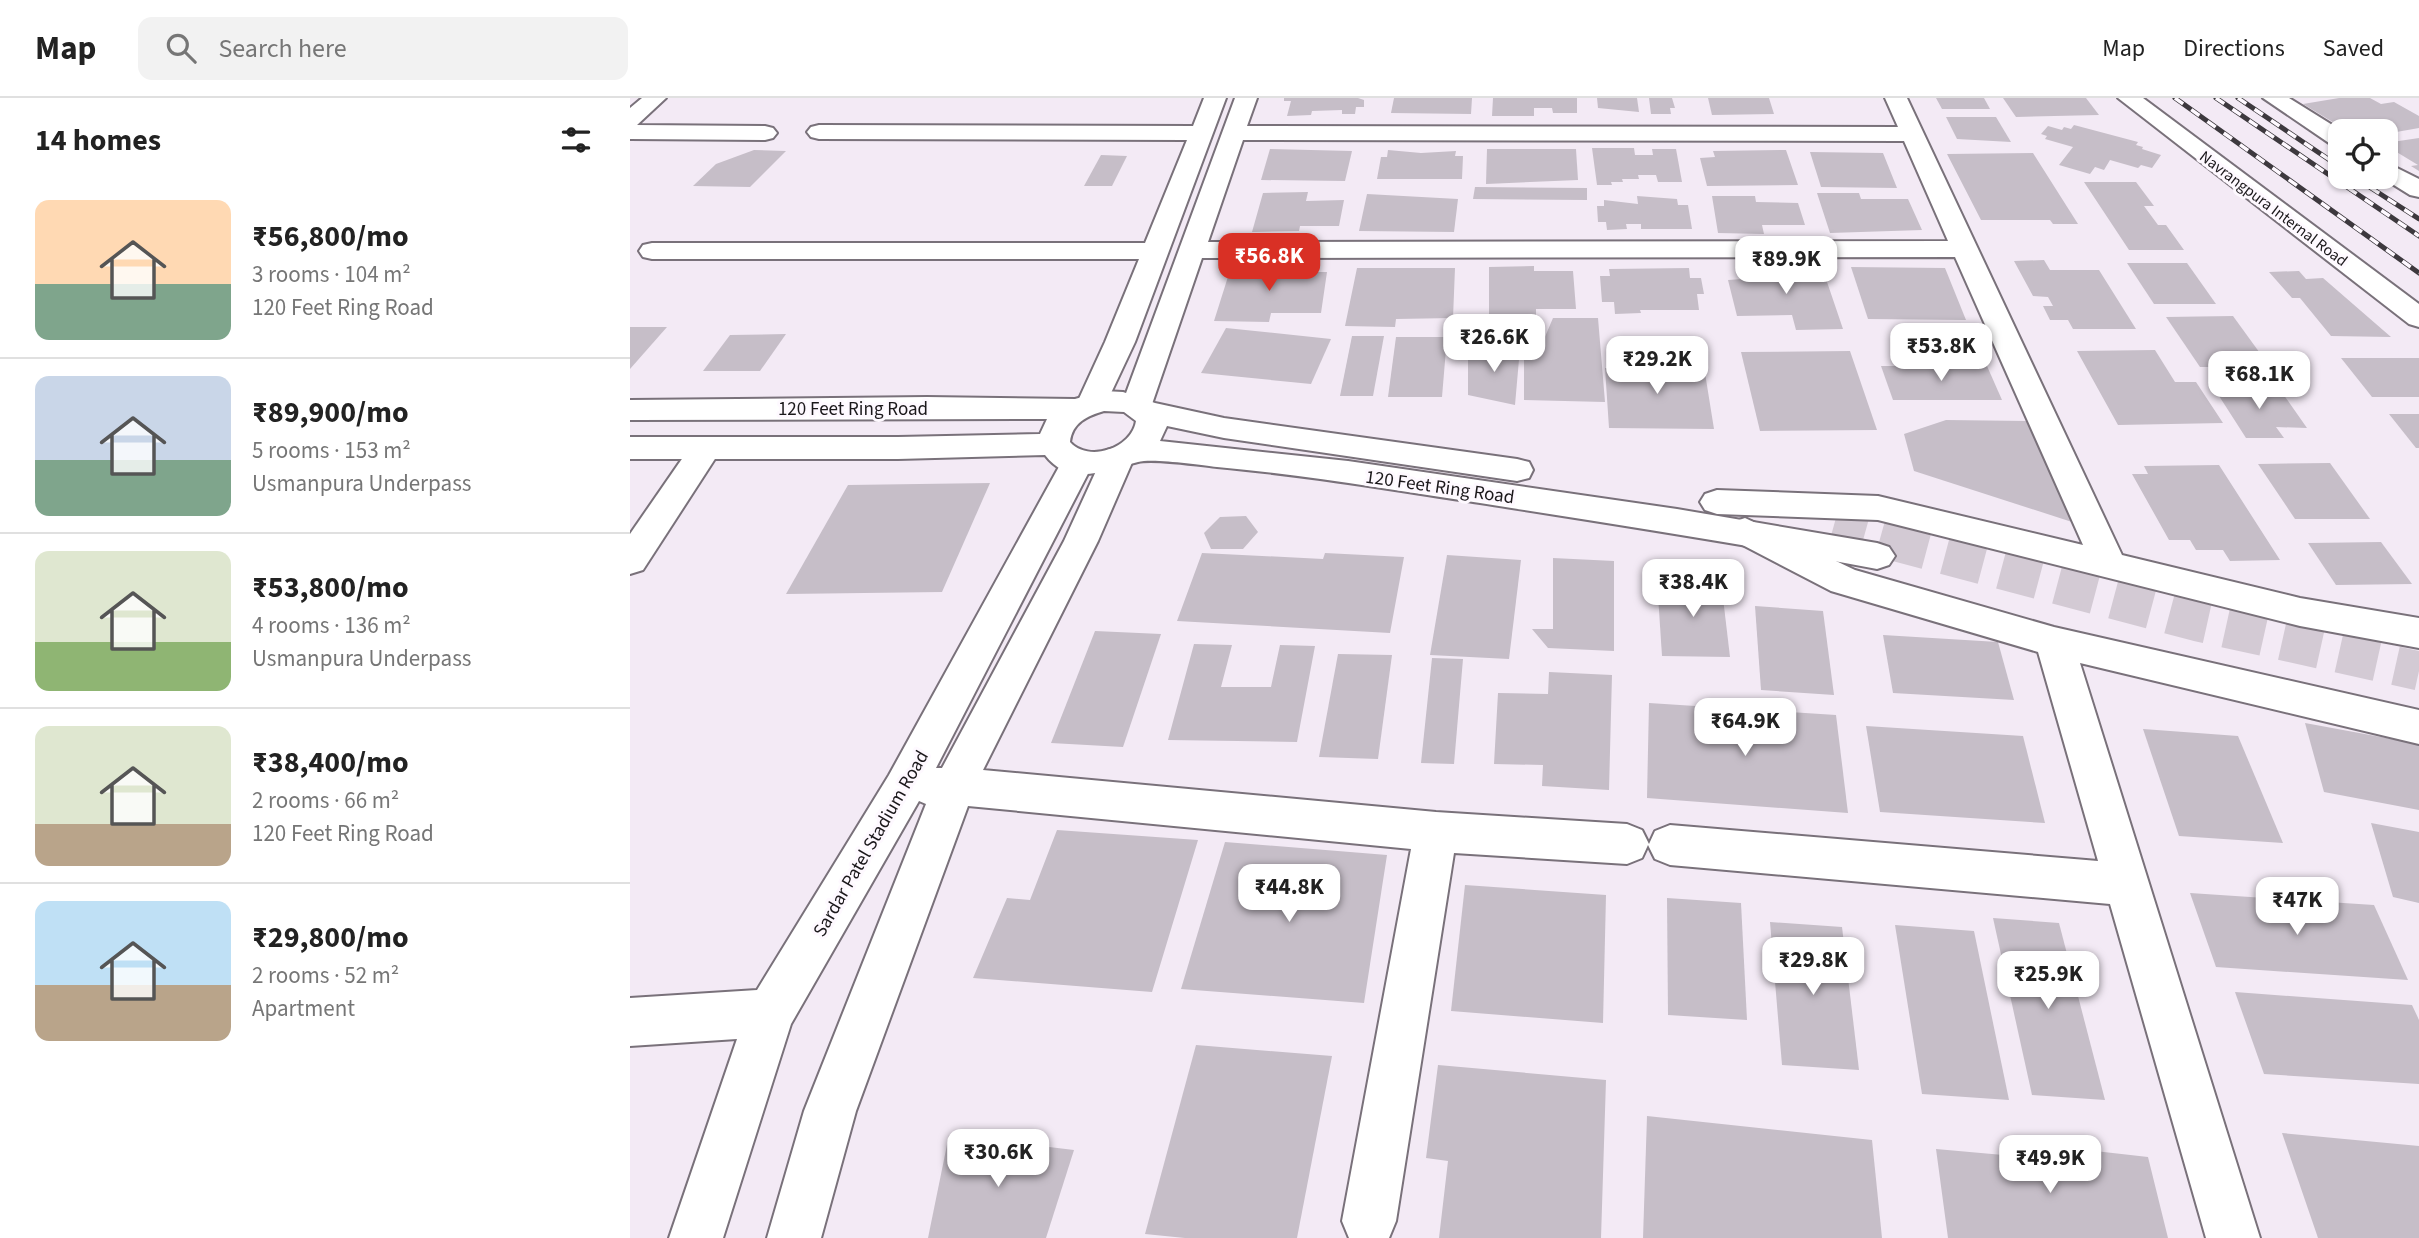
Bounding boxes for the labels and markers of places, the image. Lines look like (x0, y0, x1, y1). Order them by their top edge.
pin: ₹56.8K (1212, 234, 1326, 293)
pin: ₹89.9K (1729, 236, 1843, 296)
pin: ₹26.6K (1437, 314, 1551, 374)
pin: ₹53.8K (1884, 324, 1998, 383)
pin: ₹29.2K (1600, 336, 1714, 396)
pin: ₹68.1K (2202, 352, 2316, 411)
pin: ₹38.4K (1636, 560, 1750, 619)
pin: ₹64.9K (1688, 698, 1802, 758)
pin: ₹44.8K (1232, 864, 1346, 924)
pin: ₹47K (2256, 878, 2338, 937)
pin: ₹29.8K (1756, 937, 1870, 997)
pin: ₹25.9K (1991, 951, 2105, 1011)
pin: ₹30.6K (941, 1130, 1055, 1189)
pin: ₹49.9K (1993, 1136, 2107, 1195)

